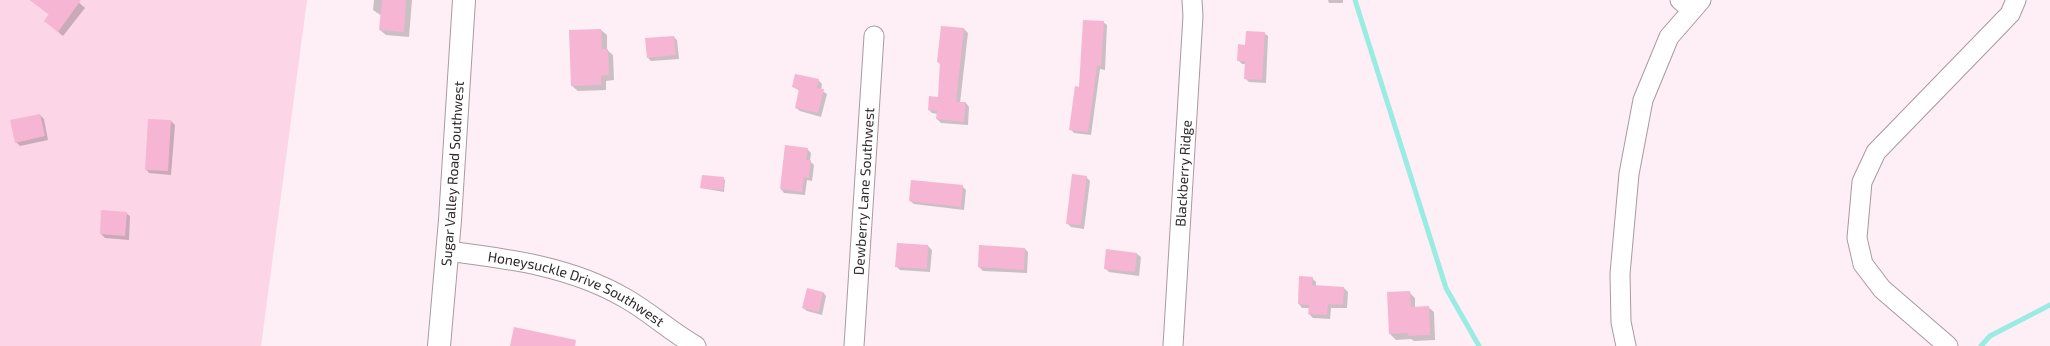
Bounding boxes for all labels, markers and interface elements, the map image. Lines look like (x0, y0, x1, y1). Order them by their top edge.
street label: Sugar Valley Road Southwest (437, 80, 467, 267)
street label: Dewberry Lane Southwest (850, 107, 877, 276)
street label: Blackberry Ridge (1171, 119, 1195, 227)
street label: Honeysuckle Drive Southwest (487, 248, 668, 330)

